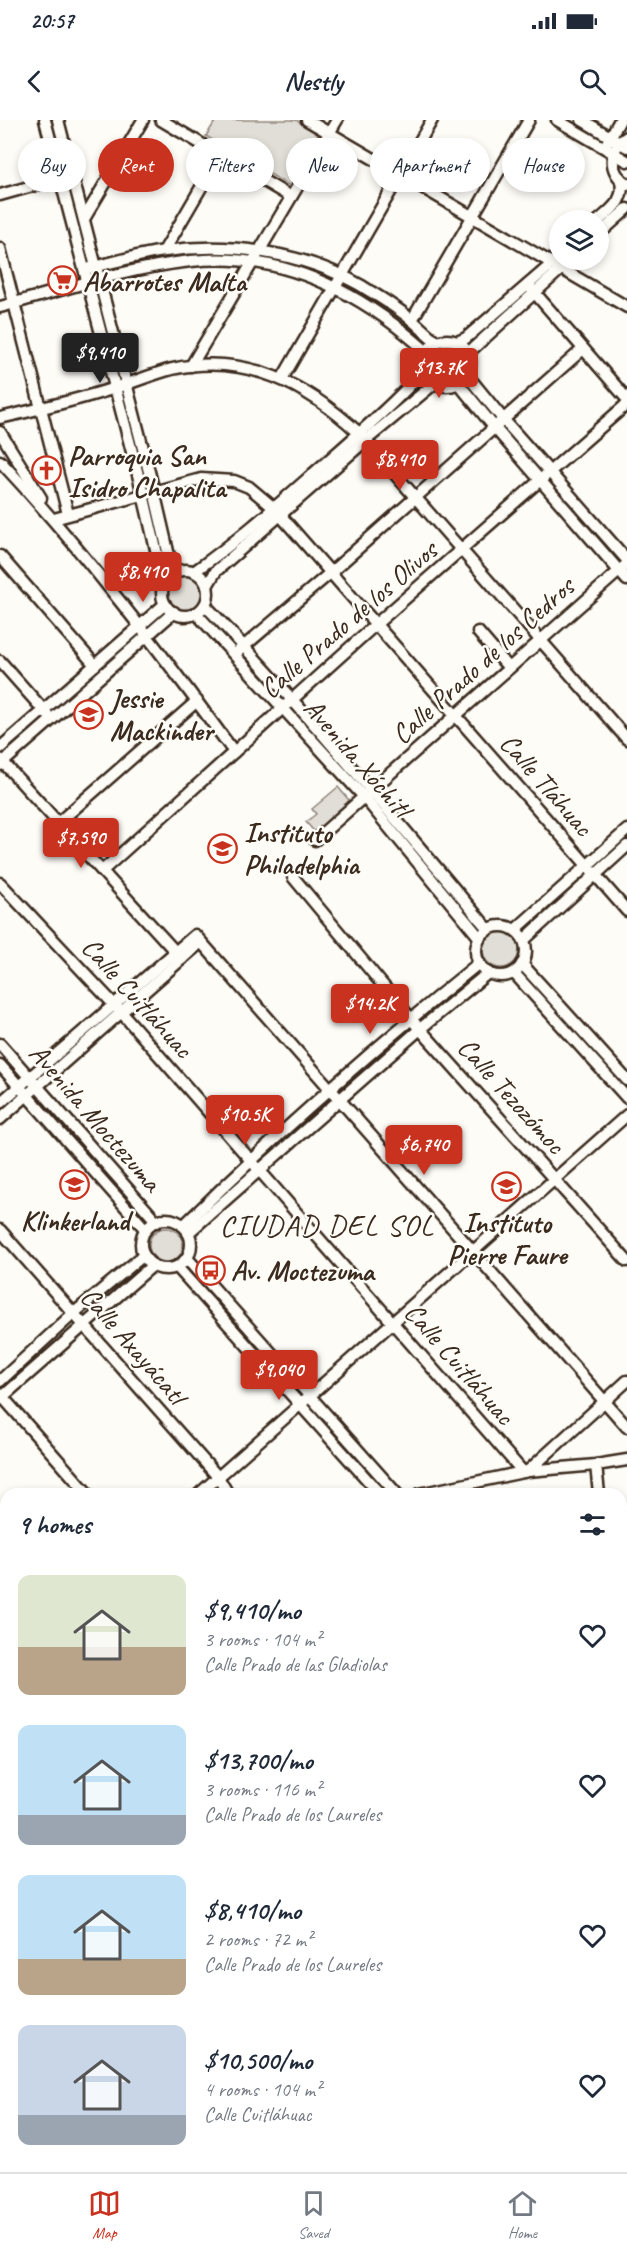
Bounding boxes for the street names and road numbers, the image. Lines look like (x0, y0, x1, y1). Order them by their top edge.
street label: Calle Prado de los Olivos (253, 531, 446, 706)
street label: Calle Prado de los Cedros (384, 568, 583, 752)
street label: Avenida Xóchitl (297, 691, 422, 828)
street label: Calle Tláhuac (492, 726, 602, 844)
street label: Calle Cuitláhuac (74, 930, 202, 1066)
street label: Calle Tezozómoc (450, 1030, 574, 1162)
street label: Avenida Moctezuma (22, 1036, 171, 1200)
street label: Calle Axayácatl (73, 1280, 197, 1415)
street label: Calle Cuitláhuac (397, 1295, 523, 1432)

